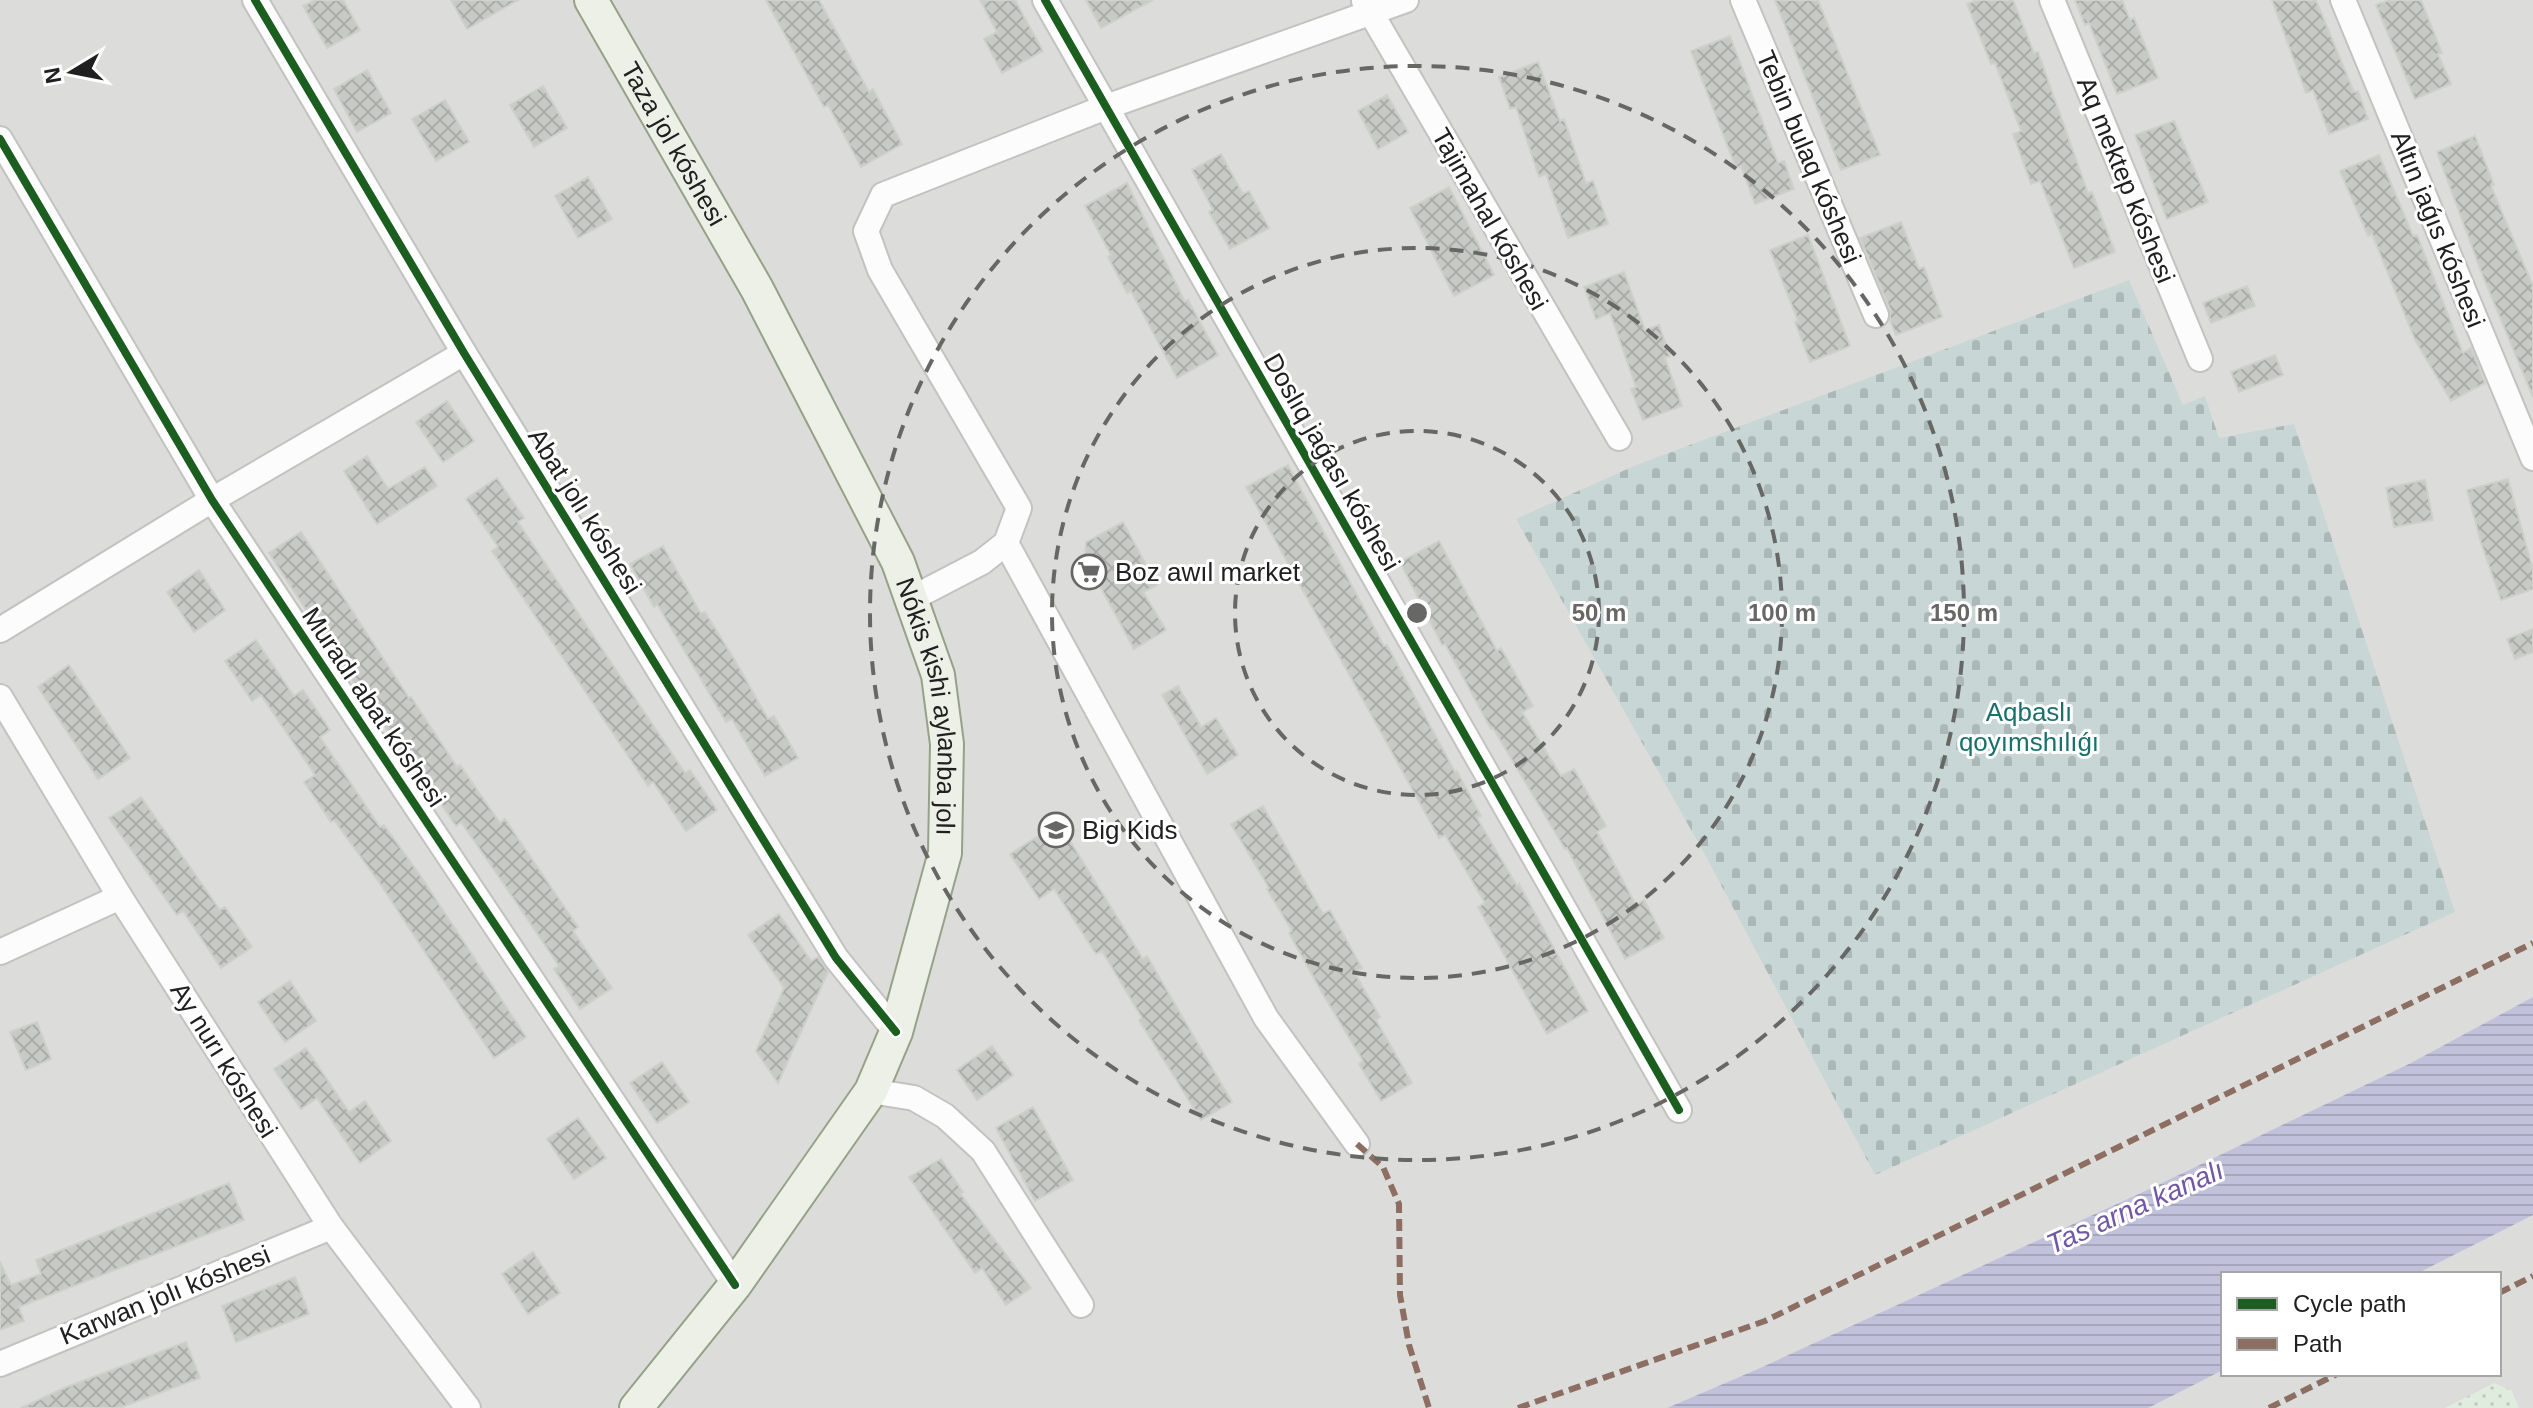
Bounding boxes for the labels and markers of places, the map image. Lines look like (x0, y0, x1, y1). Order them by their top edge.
supermarket icon: Boz awıl market (1070, 553, 1108, 591)
place label: Boz awıl market (1115, 557, 1301, 587)
centre of rings (1403, 599, 1431, 627)
school or university icon: Big Kids (1037, 811, 1075, 849)
place label: Big Kids (1082, 815, 1177, 845)

